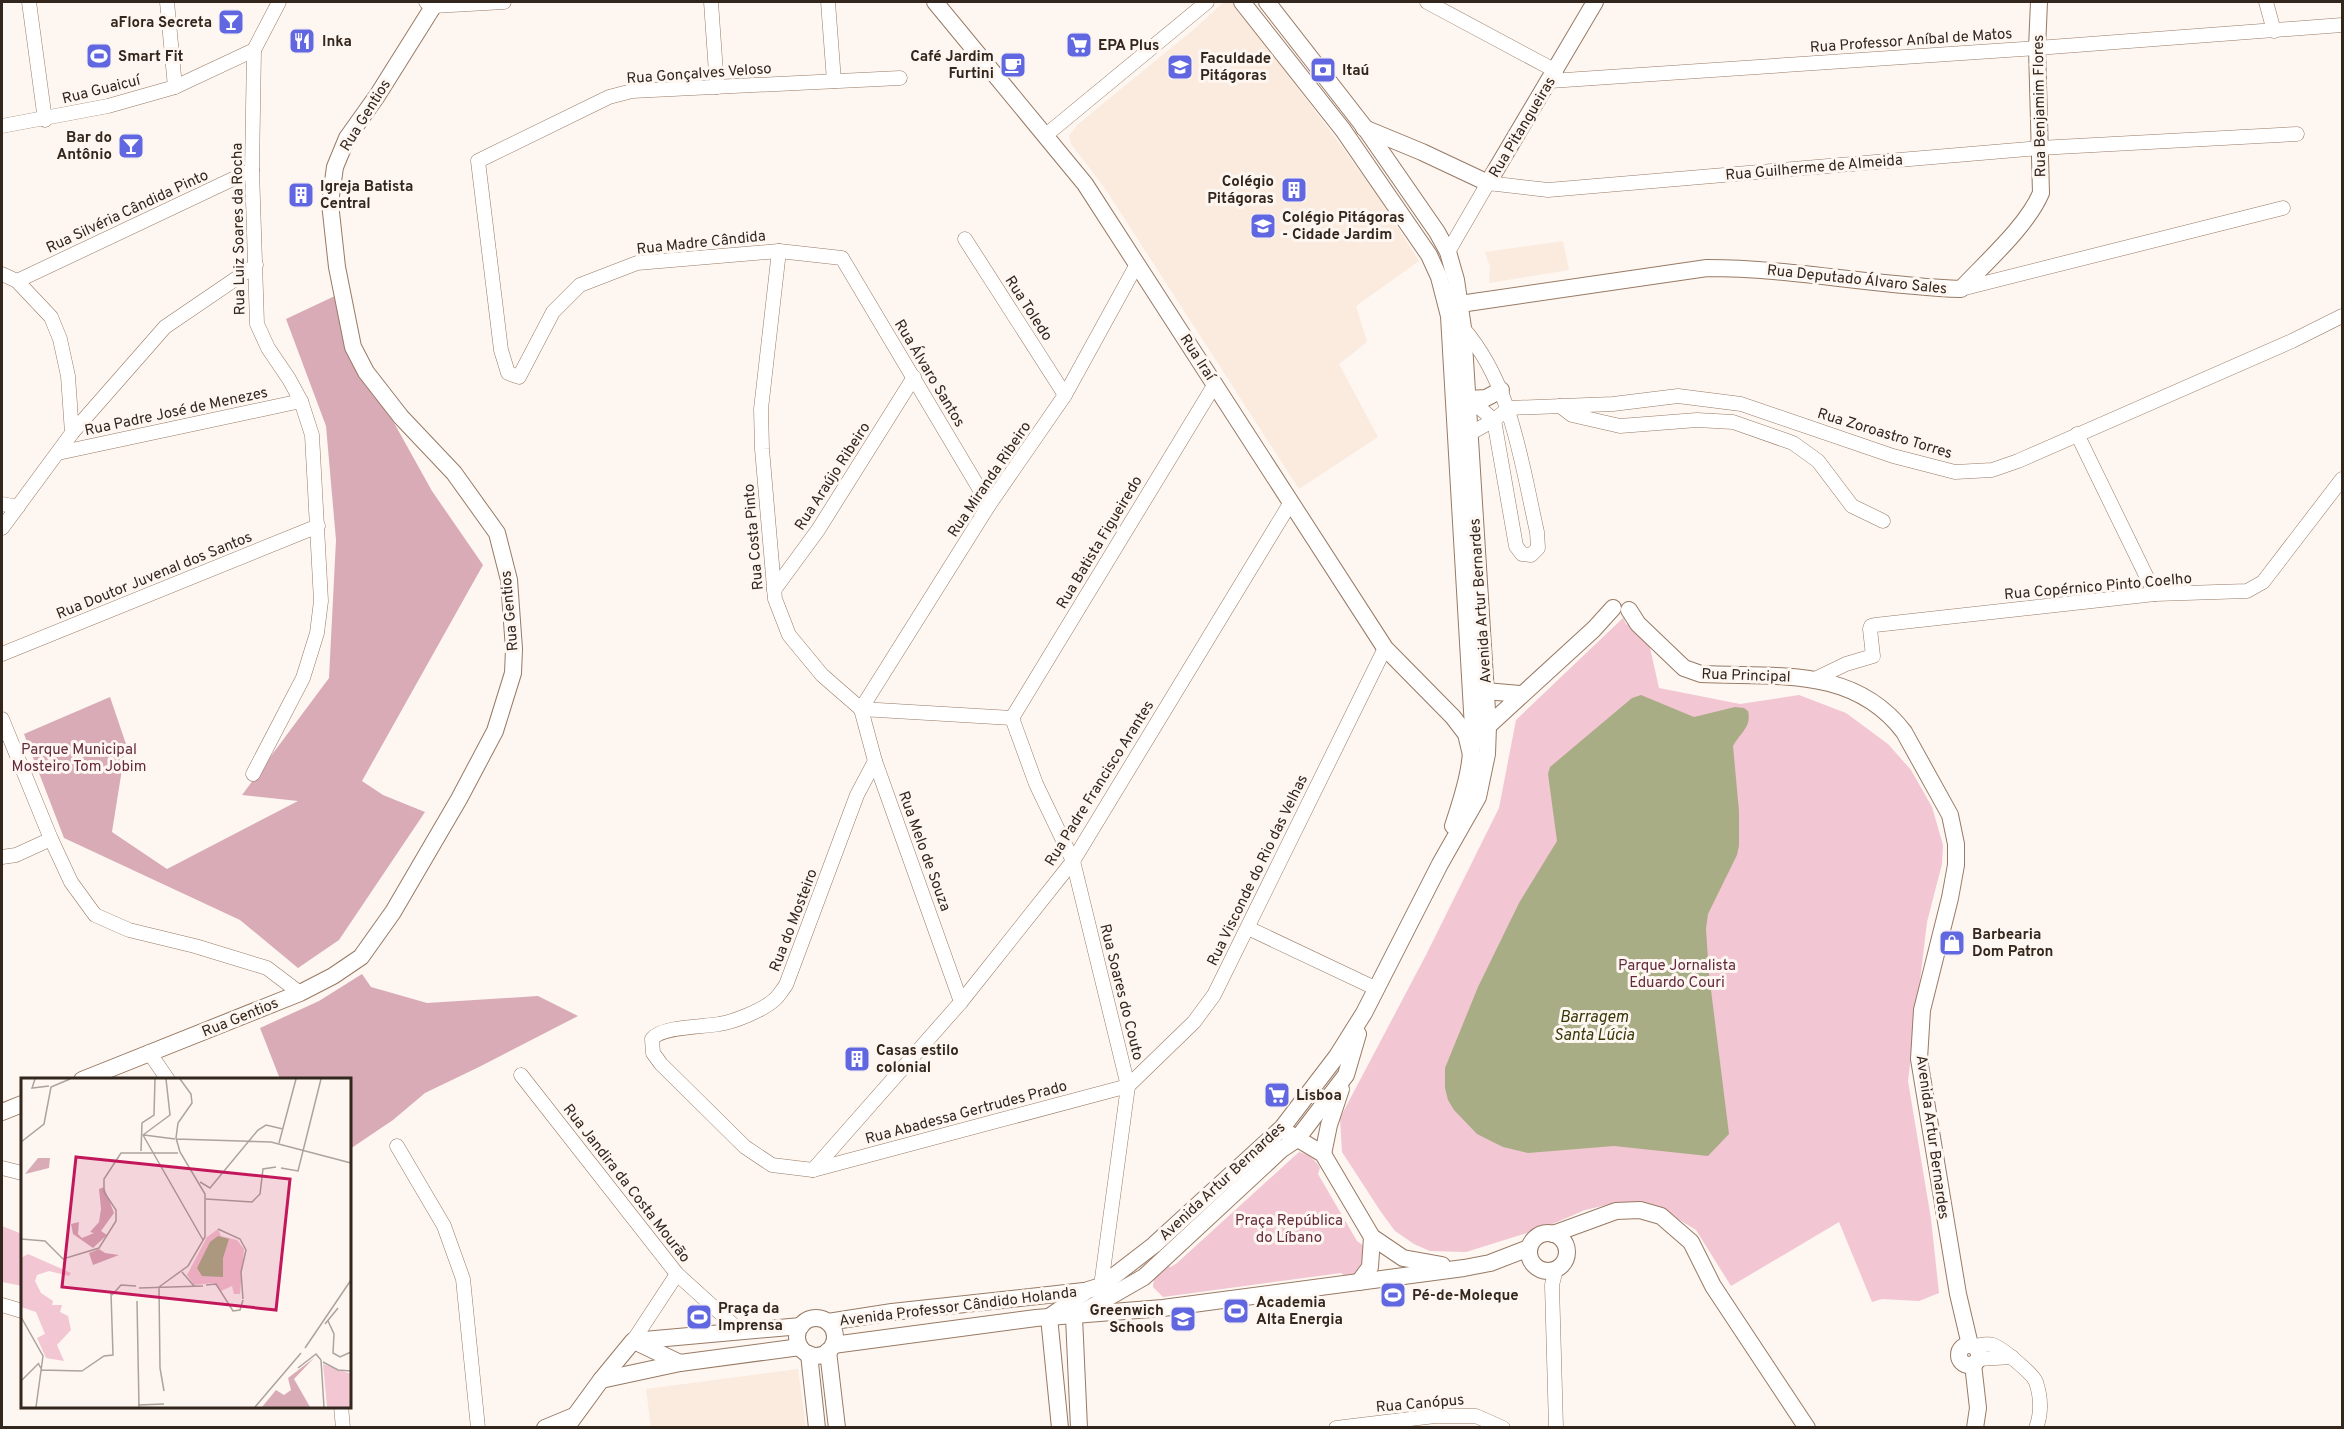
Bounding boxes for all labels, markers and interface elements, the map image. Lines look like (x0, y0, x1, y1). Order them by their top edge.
bar icon: aFlora Secreta (216, 7, 246, 37)
place label: aFlora Secreta (110, 14, 212, 33)
street label: Rua Professor Aníbal de Matos (1809, 25, 2013, 58)
restaurant icon: Inka (287, 26, 317, 56)
supermarket icon: EPA Plus (1064, 30, 1094, 60)
place label: Inka (322, 33, 352, 52)
street label: Rua Benjamim Flores (2030, 35, 2051, 177)
place label: EPA Plus (1098, 37, 1159, 56)
sports icon: Smart Fit (84, 41, 114, 71)
place label: Smart Fit (118, 48, 184, 67)
place label: Café Jardim Furtini (910, 48, 994, 84)
cafe icon: Café Jardim Furtini (998, 50, 1028, 80)
place label: Faculdade Pitágoras (1200, 50, 1271, 86)
school or university icon: Faculdade Pitágoras (1165, 52, 1195, 82)
bank icon: Itaú (1308, 55, 1338, 85)
street label: Rua Gonçalves Veloso (626, 60, 772, 89)
place label: Itaú (1342, 62, 1369, 81)
street label: Rua Guaicuí (60, 71, 144, 109)
street label: Rua Pitangueiras (1486, 74, 1561, 182)
street label: Rua Gentios (337, 76, 396, 155)
place label: Bar do Antônio (57, 129, 112, 165)
bar icon: Bar do Antônio (116, 131, 146, 161)
street label: Rua Luiz Soares da Rocha (228, 142, 251, 316)
street label: Rua Guilherme de Almeida (1725, 151, 1904, 186)
street label: Rua Silvéria Cândida Pinto (43, 166, 212, 258)
place label: Colégio Pitágoras (1207, 173, 1274, 209)
building icon: Colégio Pitágoras (1279, 175, 1309, 205)
place label: Igreja Batista Central (320, 178, 413, 214)
building icon: Igreja Batista Central (286, 180, 316, 210)
place label: Colégio Pitágoras - Cidade Jardim (1282, 209, 1405, 245)
school or university icon: Colégio Pitágoras - Cidade Jardim (1248, 211, 1278, 241)
street label: Rua Madre Cândida (636, 227, 767, 260)
street label: Rua Deputado Álvaro Sales (1766, 261, 1948, 299)
street label: Rua Toledo (1000, 273, 1056, 345)
street label: Rua Álvaro Santos (889, 316, 969, 431)
street label: Rua Iraí (1175, 331, 1219, 385)
street label: Rua Padre José de Menezes (83, 384, 270, 441)
street label: Rua Zoroastro Torres (1815, 405, 1954, 464)
street label: Rua Miranda Ribeiro (944, 418, 1036, 541)
street label: Rua Araújo Ribeiro (791, 419, 875, 534)
street label: Rua Batista Figueiredo (1053, 473, 1148, 613)
street label: Rua Costa Pinto (740, 483, 769, 591)
street label: Avenida Artur Bernardes (1466, 518, 1497, 684)
street label: Rua Doutor Juvenal dos Santos (54, 528, 255, 624)
street label: Rua Gentios (498, 570, 523, 652)
street label: Rua Copérnico Pinto Coelho (2003, 570, 2193, 605)
street label: Rua Principal (1701, 665, 1791, 688)
street label: Rua Padre Francisco Arantes (1041, 697, 1159, 870)
park label: Parque Municipal Mosteiro Tom Jobim (12, 741, 146, 777)
street label: Rua Visconde do Rio das Velhas (1204, 772, 1313, 969)
street label: Rua Melo de Souza (893, 789, 954, 914)
street label: Rua do Mosteiro (766, 867, 823, 975)
street label: Rua Soares do Couto (1094, 922, 1147, 1063)
place label: Barbearia Dom Patron (1972, 926, 2053, 962)
shop icon: Barbearia Dom Patron (1937, 928, 1967, 958)
park label: Parque Jornalista Eduardo Couri (1618, 957, 1736, 993)
street label: Rua Gentios (199, 994, 282, 1042)
water label: Barragem Santa Lúcia (1554, 1008, 1635, 1046)
place label: Casas estilo colonial (876, 1042, 959, 1078)
building icon: Casas estilo colonial (842, 1044, 872, 1074)
street label: Avenida Artur Bernardes (1911, 1054, 1952, 1221)
street label: Rua Abadessa Gertrudes Prado (863, 1077, 1069, 1150)
inset map (21, 1078, 351, 1408)
supermarket icon: Lisboa (1262, 1080, 1292, 1110)
place label: Lisboa (1296, 1087, 1342, 1106)
street label: Rua Jandira da Costa Mourão (558, 1101, 694, 1267)
street label: Avenida Artur Bernardes (1156, 1119, 1290, 1246)
park label: Praça República do Líbano (1235, 1212, 1343, 1248)
sports icon: Pé-de-Moleque (1378, 1280, 1408, 1310)
street label: Avenida Professor Cândido Holanda (838, 1283, 1078, 1332)
place label: Pé-de-Moleque (1412, 1287, 1519, 1306)
place label: Academia Alta Energia (1256, 1294, 1343, 1330)
sports icon: Academia Alta Energia (1221, 1296, 1251, 1326)
place label: Praça da Imprensa (718, 1300, 783, 1336)
sports icon: Praça da Imprensa (684, 1302, 714, 1332)
place label: Greenwich Schools (1090, 1302, 1164, 1338)
school or university icon: Greenwich Schools (1168, 1304, 1198, 1334)
street label: Rua Canópus (1375, 1391, 1465, 1418)

